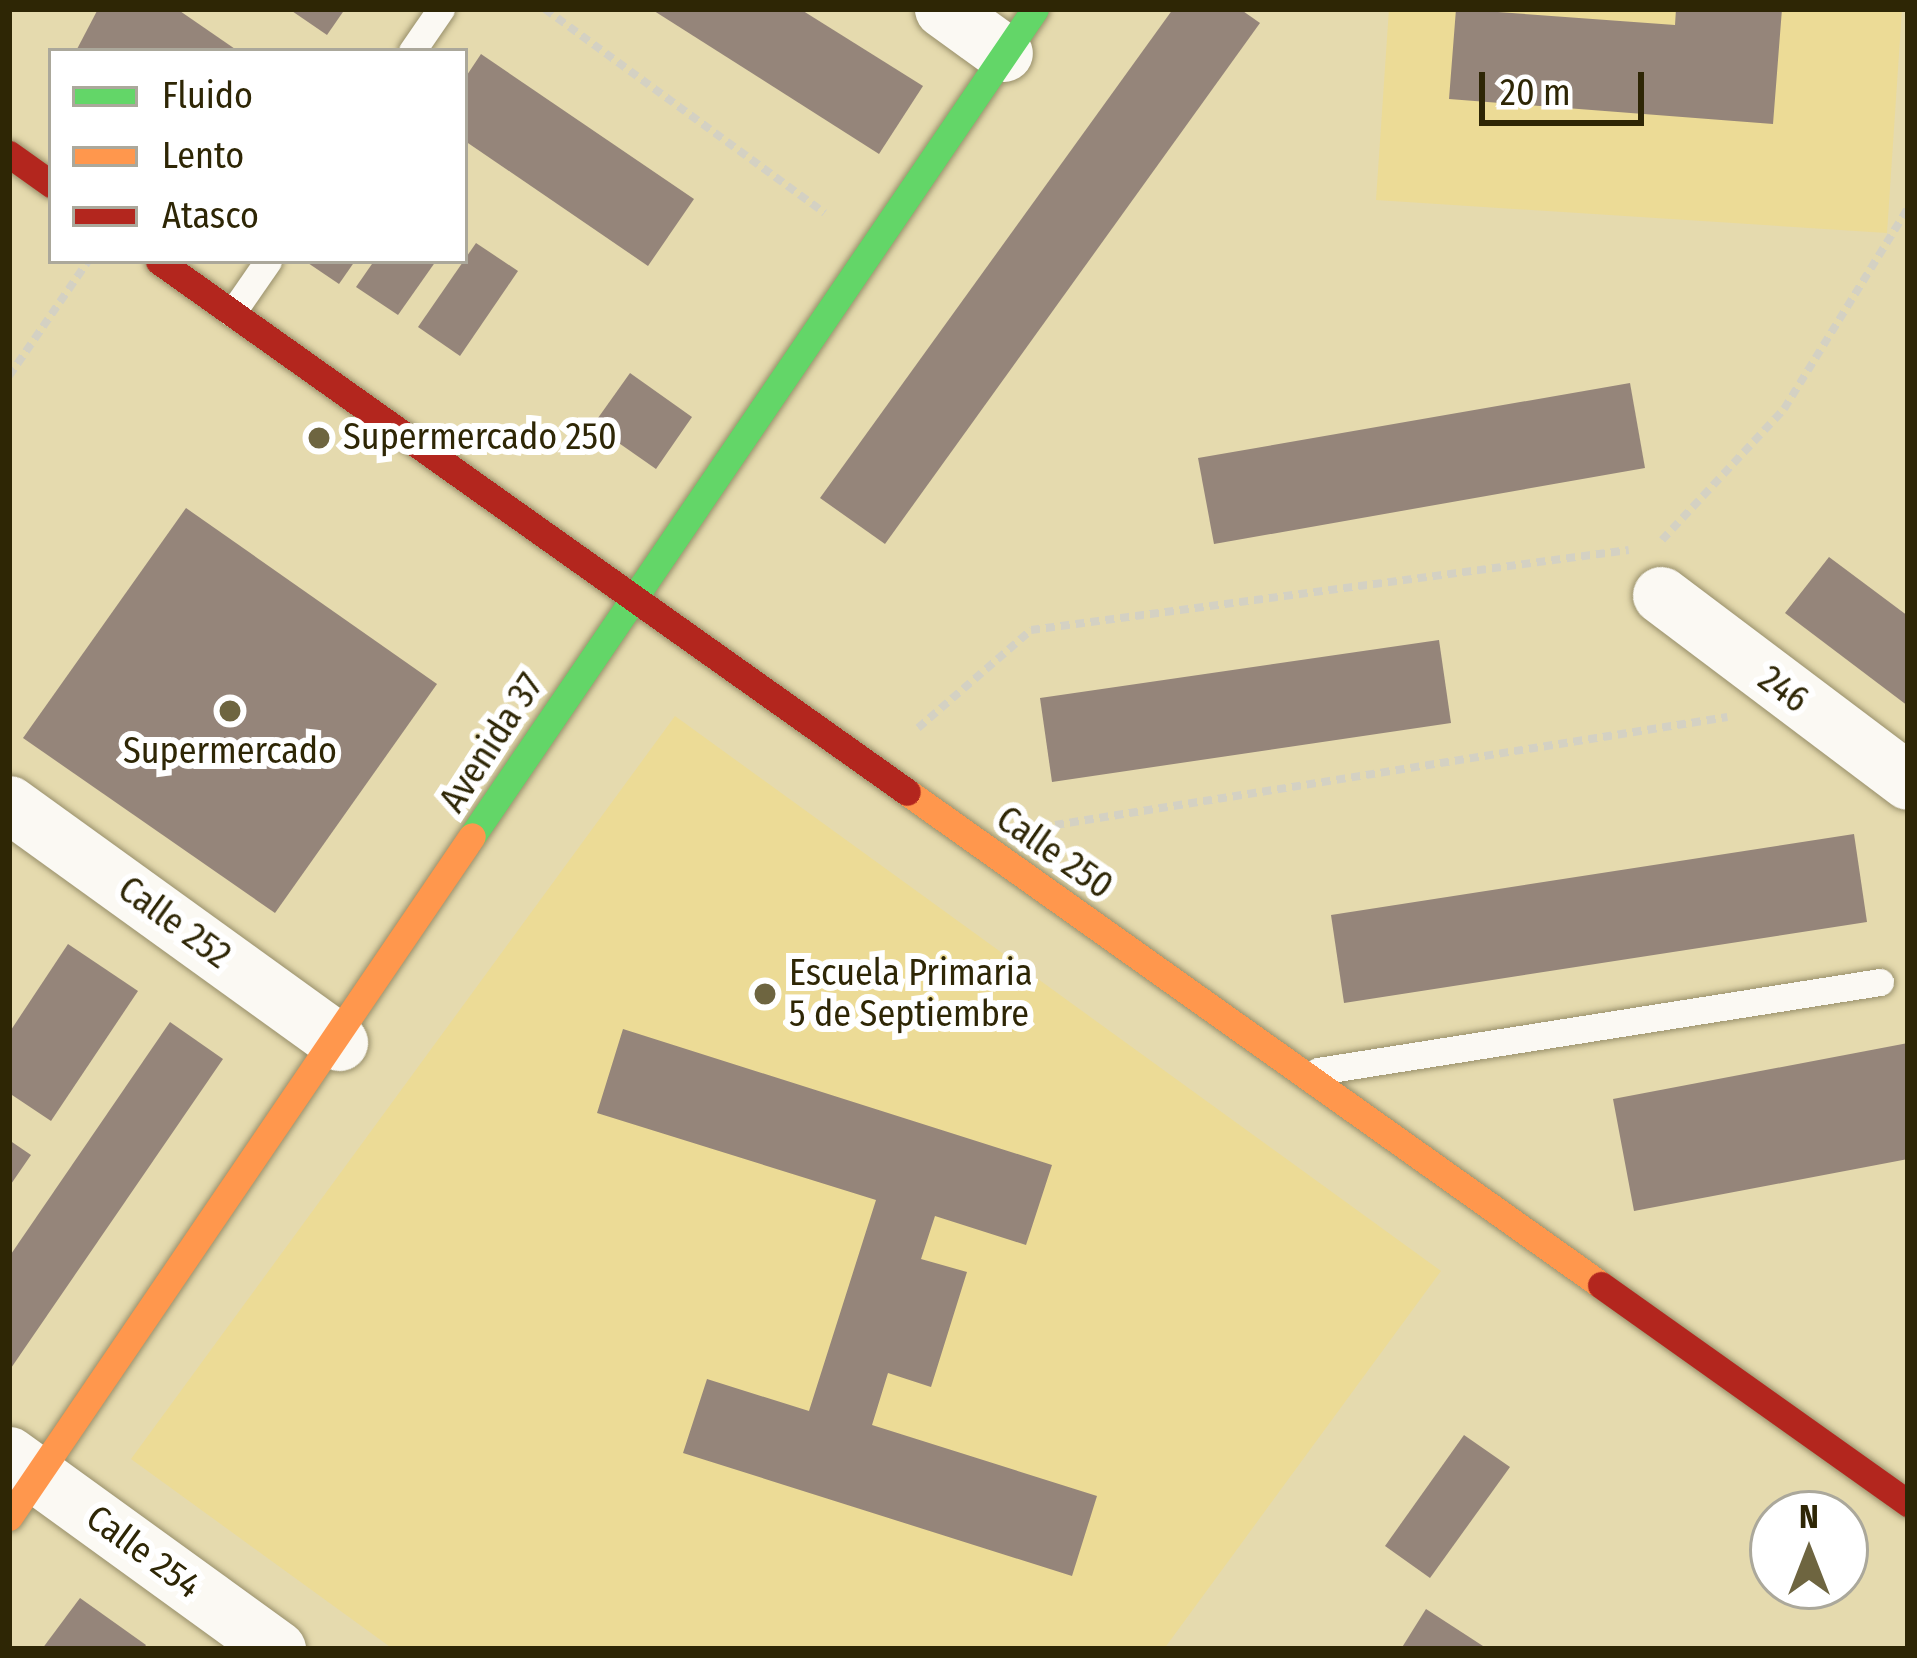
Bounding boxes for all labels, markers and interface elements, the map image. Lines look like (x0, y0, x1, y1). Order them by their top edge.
legend (48, 48, 468, 264)
scale bar (1485, 48, 1650, 122)
text: 20 m (1500, 71, 1571, 115)
text: Fluido (162, 74, 253, 118)
text: Lento (162, 134, 244, 178)
text: Atasco (162, 194, 259, 238)
place label: Supermercado 250 (343, 416, 617, 460)
marker: Supermercado 250 (306, 425, 332, 451)
street label: 246 (1750, 658, 1816, 722)
street label: Avenida 37 (431, 666, 553, 820)
marker: Supermercado (217, 698, 243, 724)
place label: Supermercado (123, 730, 337, 774)
street label: Calle 250 (988, 798, 1120, 908)
street label: Calle 252 (109, 868, 239, 978)
place label: Escuela Primaria 5 de Septiembre (789, 951, 1033, 1036)
marker: Escuela Primaria 5 de Septiembre (752, 981, 778, 1007)
north arrow (1749, 1490, 1869, 1610)
street label: Calle 254 (78, 1496, 208, 1608)
text: N (1799, 1497, 1819, 1537)

